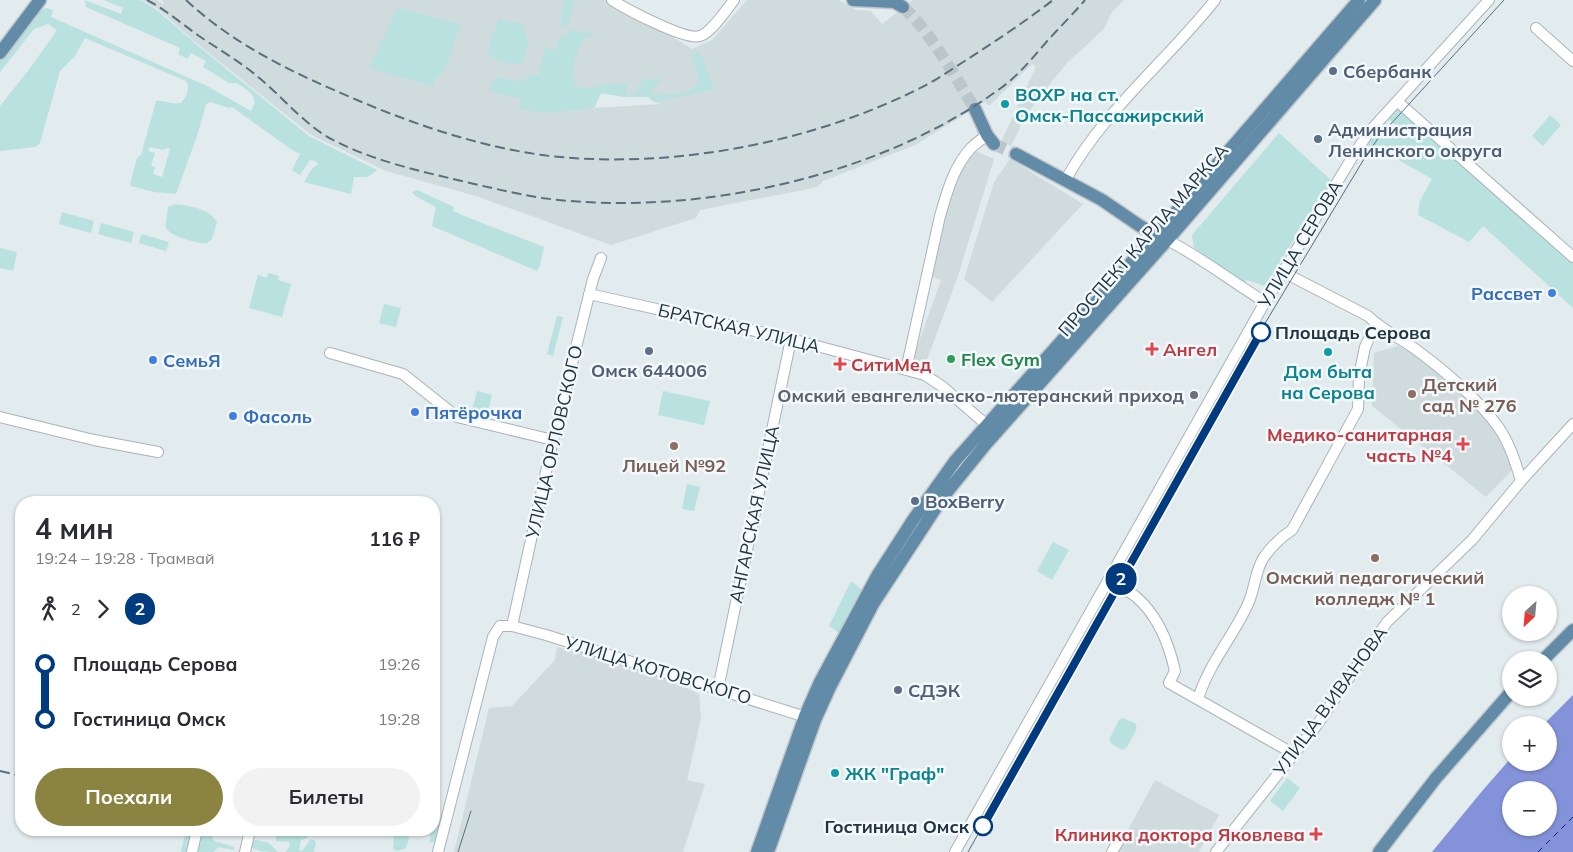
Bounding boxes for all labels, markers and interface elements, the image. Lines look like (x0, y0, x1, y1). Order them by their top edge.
place label: Сбербанк (1343, 60, 1432, 83)
marker: Сбербанк (1327, 65, 1339, 77)
place label: ВОХР на ст. Омск-Пассажирский (1015, 83, 1204, 127)
marker: ВОХР на ст. Омск-Пассажирский (999, 98, 1011, 110)
place label: Администрация Ленинского округа (1328, 118, 1502, 162)
marker: Администрация Ленинского округа (1312, 133, 1324, 145)
street label: ПРОСПЕКТ КАРЛА МАРКСА (1053, 139, 1233, 341)
street label: УЛИЦА СЕРОВА (1252, 176, 1347, 313)
place label: Рассвет (1471, 282, 1542, 305)
marker: Рассвет (1546, 287, 1558, 299)
street label: БРАТСКАЯ УЛИЦА (656, 298, 822, 358)
place label: Площадь Серова (1275, 321, 1431, 344)
marker: Площадь Серова (1251, 322, 1271, 342)
place label: Ангел (1163, 338, 1217, 361)
marker: Ангел (1145, 342, 1159, 356)
street label: УЛИЦА ОРЛОВСКОГО (520, 343, 587, 542)
marker: Омск 644006 (643, 345, 655, 357)
marker: Дом быта на Серова (1322, 346, 1334, 358)
place label: Flex Gym (961, 348, 1040, 371)
place label: СемьЯ (163, 349, 221, 372)
place label: СитиМед (851, 353, 932, 376)
marker: Flex Gym (945, 353, 957, 365)
marker: СемьЯ (147, 354, 159, 366)
marker: СитиМед (833, 357, 847, 371)
place label: Омск 644006 (591, 359, 707, 382)
place label: Дом быта на Серова (1281, 360, 1375, 404)
place label: Детский сад № 276 (1422, 373, 1517, 417)
place label: Омский евангелическо-лютеранский приход (777, 384, 1185, 407)
marker: Детский сад № 276 (1406, 388, 1418, 400)
marker: Омский евангелическо-лютеранский приход (1188, 389, 1200, 401)
place label: Пятёрочка (425, 401, 522, 424)
place label: Фасоль (243, 405, 312, 428)
marker: Пятёрочка (409, 406, 421, 418)
marker: Фасоль (227, 410, 239, 422)
street label: АНГАРСКАЯ УЛИЦА (724, 423, 784, 605)
place label: Медико-санитарная часть №4 (1267, 423, 1452, 467)
marker: Медико-санитарная часть №4 (1456, 437, 1470, 451)
marker: Лицей №92 (668, 440, 680, 452)
place label: Лицей №92 (622, 454, 726, 477)
place label: BoxBerry (925, 490, 1005, 513)
marker: BoxBerry (909, 495, 921, 507)
text: 4 мин (35, 511, 114, 546)
text: 116 ₽ (369, 527, 420, 551)
text: 19:24 – 19:28 · Трамвай (35, 548, 215, 568)
marker: Омский педагогический колледж № 1 (1369, 552, 1381, 564)
line badge: 2 (1105, 563, 1137, 595)
place label: Омский педагогический колледж № 1 (1266, 566, 1484, 610)
text: 2 (1116, 567, 1126, 590)
north arrow (1502, 586, 1558, 641)
map controls (1502, 586, 1557, 836)
icon: walk (35, 595, 63, 623)
icon: forward (89, 595, 117, 623)
text: 2 (135, 597, 145, 620)
text: 2 (71, 599, 81, 619)
street label: УЛИЦА В.ИВАНОВА (1267, 622, 1392, 781)
street label: УЛИЦА КОТОВСКОГО (561, 630, 754, 709)
button: layers (1502, 651, 1557, 706)
text: Площадь Серова (73, 652, 238, 676)
text: 19:26 (378, 654, 420, 674)
place label: СДЭК (908, 679, 961, 702)
marker: СДЭК (892, 684, 904, 696)
text: Гостиница Омск (73, 707, 225, 731)
text: 19:28 (378, 709, 420, 729)
button: + (1502, 716, 1557, 771)
place label: ЖК "Граф" (845, 762, 944, 785)
marker: ЖК "Граф" (829, 767, 841, 779)
button: Поехали (35, 768, 223, 826)
button: Билеты (233, 768, 420, 826)
button: − (1502, 781, 1557, 836)
place label: Гостиница Омск (825, 815, 970, 838)
marker: Гостиница Омск (973, 816, 993, 836)
place label: Клиника доктора Яковлева (1055, 823, 1305, 846)
marker: Клиника доктора Яковлева (1309, 827, 1323, 841)

